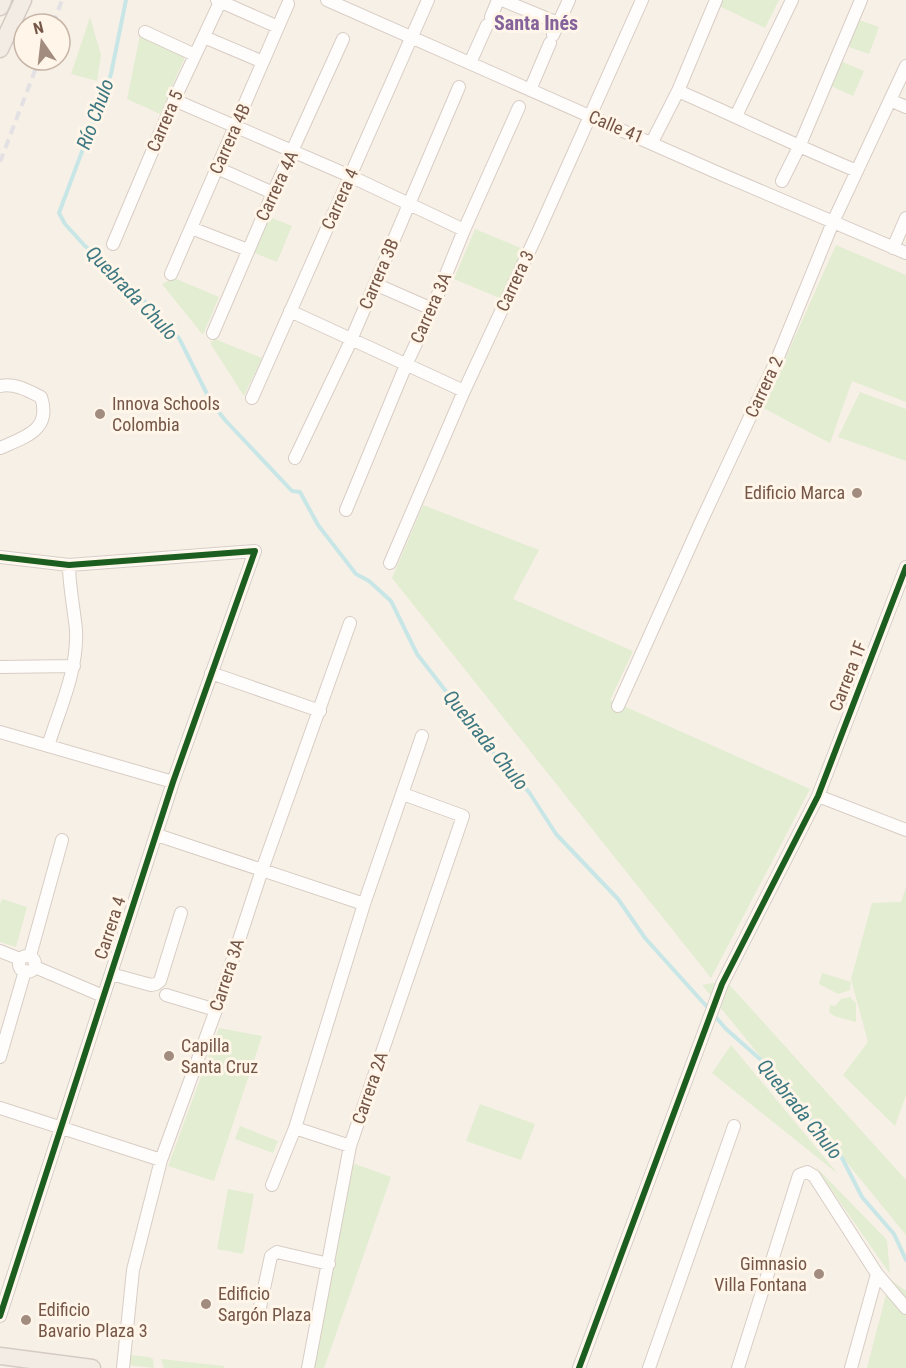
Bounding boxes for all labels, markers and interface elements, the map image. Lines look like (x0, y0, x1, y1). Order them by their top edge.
district label: Santa Inés (494, 11, 578, 35)
north arrow (12, 12, 72, 72)
text: N (31, 18, 46, 38)
water label: Río Chulo (71, 76, 119, 152)
street label: Carrera 5 (142, 87, 187, 155)
street label: Carrera 4B (205, 100, 254, 177)
street label: Calle 41 (586, 106, 647, 147)
street label: Carrera 4A (251, 147, 302, 224)
street label: Carrera 4 (317, 165, 362, 233)
street label: Carrera 3B (354, 235, 403, 312)
water label: Quebrada Chulo (81, 241, 183, 345)
street label: Carrera 3 (491, 247, 538, 315)
street label: Carrera 3A (406, 269, 456, 346)
street label: Carrera 2 (740, 353, 787, 421)
place label: Innova Schools Colombia (112, 393, 220, 435)
marker: Innova Schools Colombia (93, 407, 107, 421)
place label: Edificio Marca (744, 482, 845, 503)
marker: Edificio Marca (850, 486, 864, 500)
street label: Carrera 1F (825, 637, 871, 714)
water label: Quebrada Chulo (438, 685, 534, 795)
street label: Carrera 4 (90, 894, 130, 962)
street label: Carrera 3A (205, 935, 248, 1014)
place label: Capilla Santa Cruz (181, 1035, 258, 1077)
street label: Carrera 2A (347, 1048, 392, 1127)
marker: Capilla Santa Cruz (162, 1049, 176, 1063)
water label: Quebrada Chulo (752, 1054, 848, 1164)
place label: Gimnasio Villa Fontana (714, 1253, 807, 1295)
marker: Gimnasio Villa Fontana (812, 1267, 826, 1281)
place label: Edificio Sargón Plaza (218, 1283, 311, 1325)
marker: Edificio Sargón Plaza (199, 1297, 213, 1311)
place label: Edificio Bavario Plaza 3 (38, 1299, 148, 1341)
marker: Edificio Bavario Plaza 3 (19, 1313, 33, 1327)

